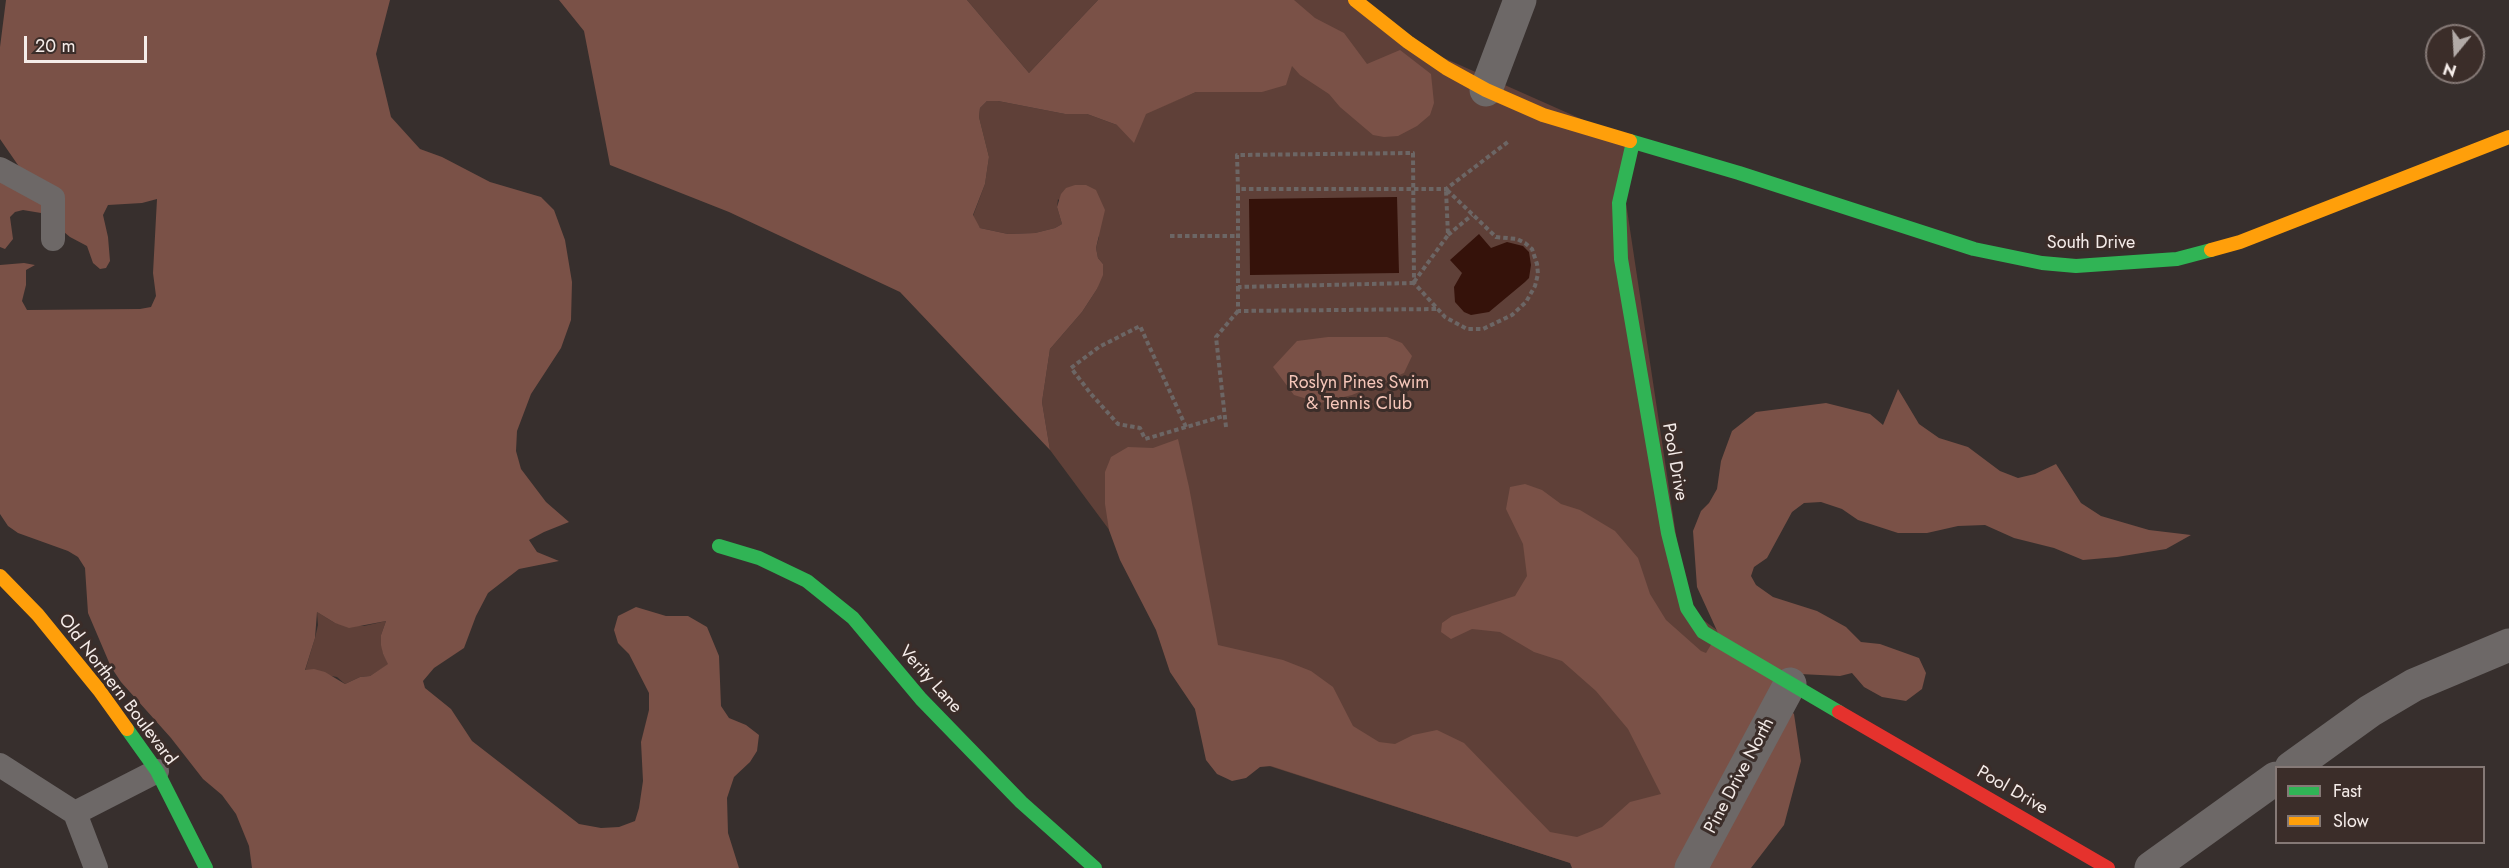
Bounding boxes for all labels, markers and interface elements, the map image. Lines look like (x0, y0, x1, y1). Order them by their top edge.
scale bar (27, 24, 150, 62)
north arrow (2425, 24, 2485, 84)
text: 20 m (35, 33, 75, 59)
text: N (2440, 57, 2460, 83)
street label: South Drive (2047, 233, 2135, 255)
park label: Roslyn Pines Swim & Tennis Club (1289, 373, 1429, 416)
street label: Pool Drive (1657, 421, 1691, 503)
street label: Old Northern Boulevard (53, 610, 181, 770)
street label: Verity Lane (894, 642, 966, 718)
street label: Pine Drive North (1700, 715, 1780, 837)
street label: Pool Drive (1973, 762, 2051, 820)
legend (2275, 766, 2485, 844)
text: Fast (2333, 778, 2362, 804)
text: Slow (2333, 808, 2369, 834)

